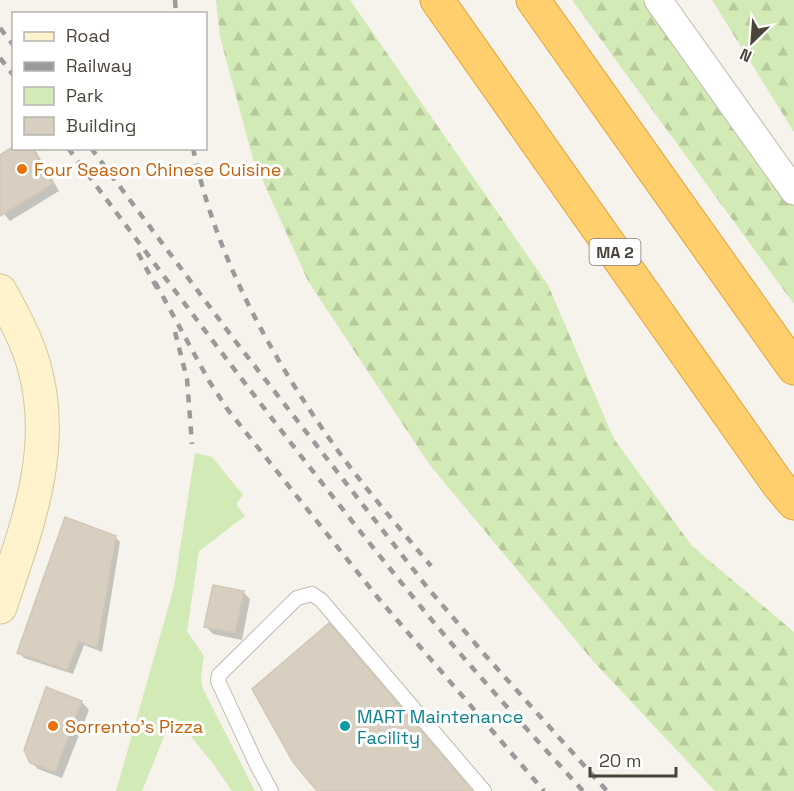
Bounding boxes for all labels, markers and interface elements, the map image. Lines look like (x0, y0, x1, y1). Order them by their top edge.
legend (12, 12, 207, 150)
north arrow (722, 12, 782, 72)
text: Road (66, 24, 110, 47)
text: N (737, 43, 755, 67)
text: Railway (66, 54, 132, 77)
text: Park (66, 84, 104, 107)
text: Building (66, 114, 136, 137)
place label: Four Season Chinese Cuisine (34, 158, 281, 181)
marker: Four Season Chinese Cuisine (15, 162, 29, 176)
road number: MA 2 (590, 239, 640, 265)
place label: MART Maintenance Facility (357, 705, 523, 749)
place label: Sorrento's Pizza (65, 715, 203, 738)
marker: Sorrento's Pizza (46, 719, 60, 733)
marker: MART Maintenance Facility (338, 719, 352, 733)
scale bar (590, 740, 676, 778)
text: 20 m (599, 749, 642, 772)

